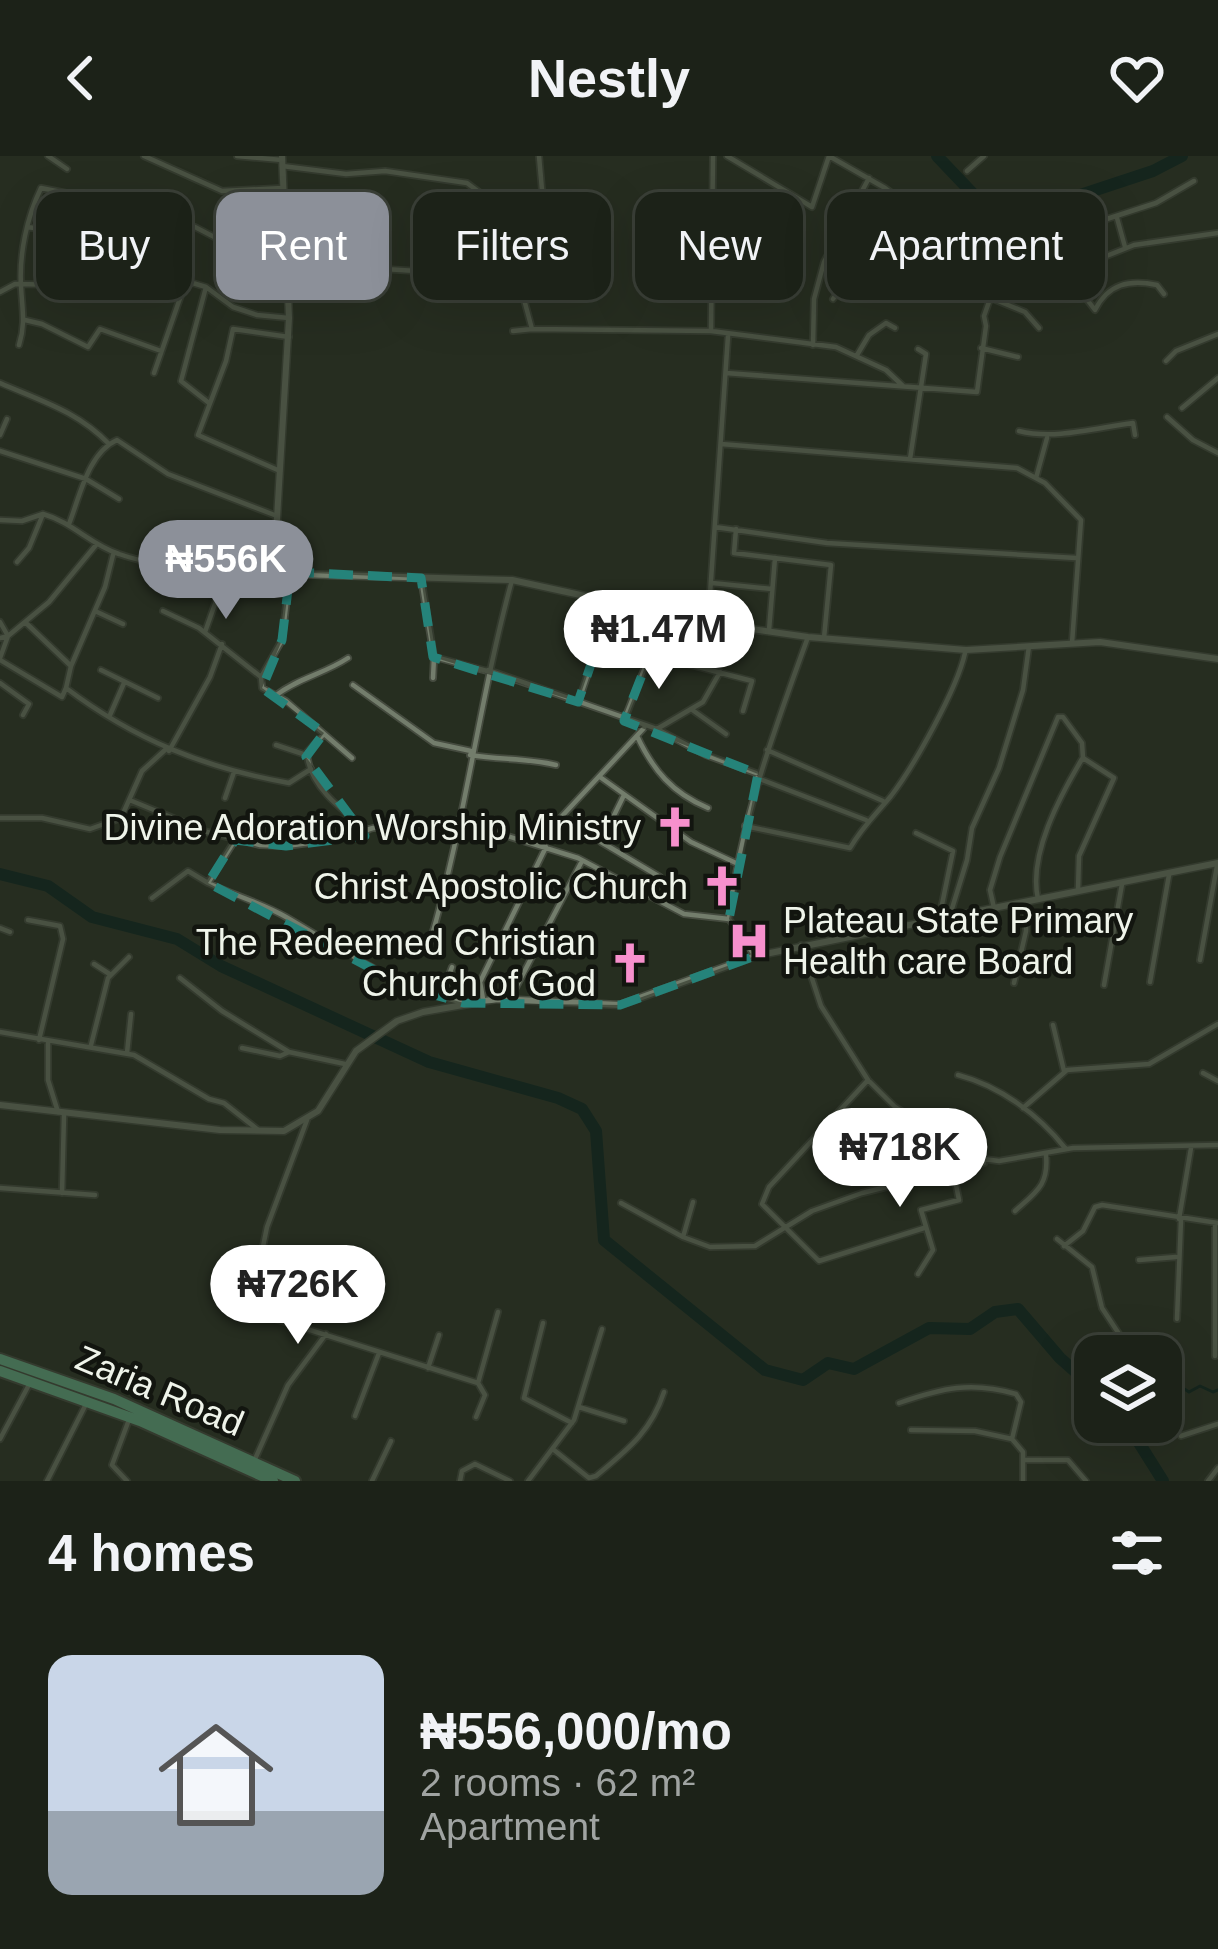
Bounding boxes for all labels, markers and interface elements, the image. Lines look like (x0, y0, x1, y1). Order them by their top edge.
icon: back (48, 45, 114, 111)
icon: heart (1104, 45, 1170, 111)
text: Nestly (528, 48, 690, 108)
chip: Buy (36, 192, 192, 300)
chip: Rent (216, 192, 389, 300)
chip: Filters (413, 192, 611, 300)
chip: New (635, 192, 803, 300)
chip: Apartment (827, 192, 1105, 300)
pin: ₦556K (142, 520, 310, 622)
text: ₦556K (165, 537, 287, 580)
pin: ₦1.47M (561, 590, 757, 692)
text: ₦1.47M (591, 607, 727, 650)
church icon: Divine Adoration Worship Ministry (652, 804, 698, 850)
place label: Divine Adoration Worship Ministry (103, 807, 641, 848)
church icon: Christ Apostolic Church (699, 863, 745, 909)
place label: Christ Apostolic Church (314, 866, 688, 907)
place label: Plateau State Primary Health care Board (783, 900, 1133, 982)
hospital icon: Plateau State Primary Health care Board (726, 918, 772, 964)
place label: The Redeemed Christian Church of God (196, 922, 596, 1004)
church icon: The Redeemed Christian Church of God (607, 940, 653, 986)
pin: ₦718K (816, 1108, 984, 1210)
text: ₦718K (839, 1125, 961, 1168)
pin: ₦726K (214, 1245, 382, 1347)
text: ₦726K (237, 1262, 359, 1305)
map controls (1074, 1335, 1182, 1443)
button: layers (1074, 1335, 1182, 1443)
street label: Zaria Road (70, 1337, 250, 1444)
icon: filters (1104, 1520, 1170, 1586)
text: 4 homes (48, 1525, 255, 1582)
icon: home (144, 1703, 288, 1847)
text: ₦556,000/mo (420, 1703, 732, 1760)
text: 2 rooms · 62 m² (420, 1761, 695, 1804)
text: Apartment (420, 1805, 600, 1848)

